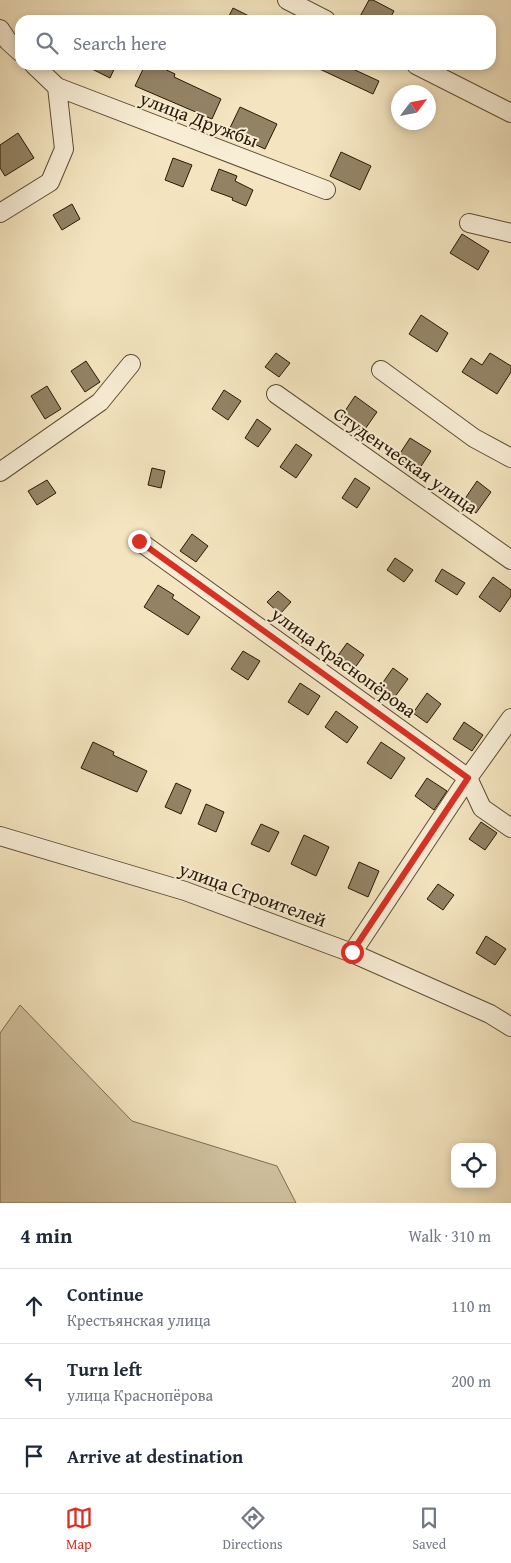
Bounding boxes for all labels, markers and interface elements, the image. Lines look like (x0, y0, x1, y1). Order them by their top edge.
search box (15, 15, 496, 70)
icon: search (33, 29, 61, 57)
text: Search here (73, 29, 167, 57)
street label: улица Дружбы (135, 83, 262, 154)
north arrow (391, 85, 436, 130)
street label: Студенческая улица (328, 399, 484, 521)
route end (128, 530, 151, 553)
street label: улица Краснопёрова (265, 599, 422, 724)
street label: улица Строителей (174, 854, 331, 934)
route start (341, 941, 364, 964)
map controls (451, 1143, 496, 1188)
button: locate (451, 1143, 496, 1188)
text: 4 min (20, 1220, 72, 1251)
text: Walk · 310 m (408, 1224, 491, 1248)
text: Continue (67, 1280, 144, 1308)
icon: ahead (20, 1292, 48, 1320)
text: 110 m (451, 1294, 491, 1318)
text: Крестьянская улица (67, 1308, 211, 1332)
text: Turn left (67, 1355, 142, 1383)
icon: left (20, 1367, 48, 1395)
text: 200 m (451, 1369, 491, 1393)
text: улица Краснопёрова (67, 1383, 213, 1407)
icon: arrive (20, 1442, 48, 1470)
text: Arrive at destination (67, 1442, 243, 1470)
tab: Map (65, 1504, 93, 1554)
tab: Directions (222, 1504, 283, 1554)
tab: Saved (412, 1504, 446, 1554)

